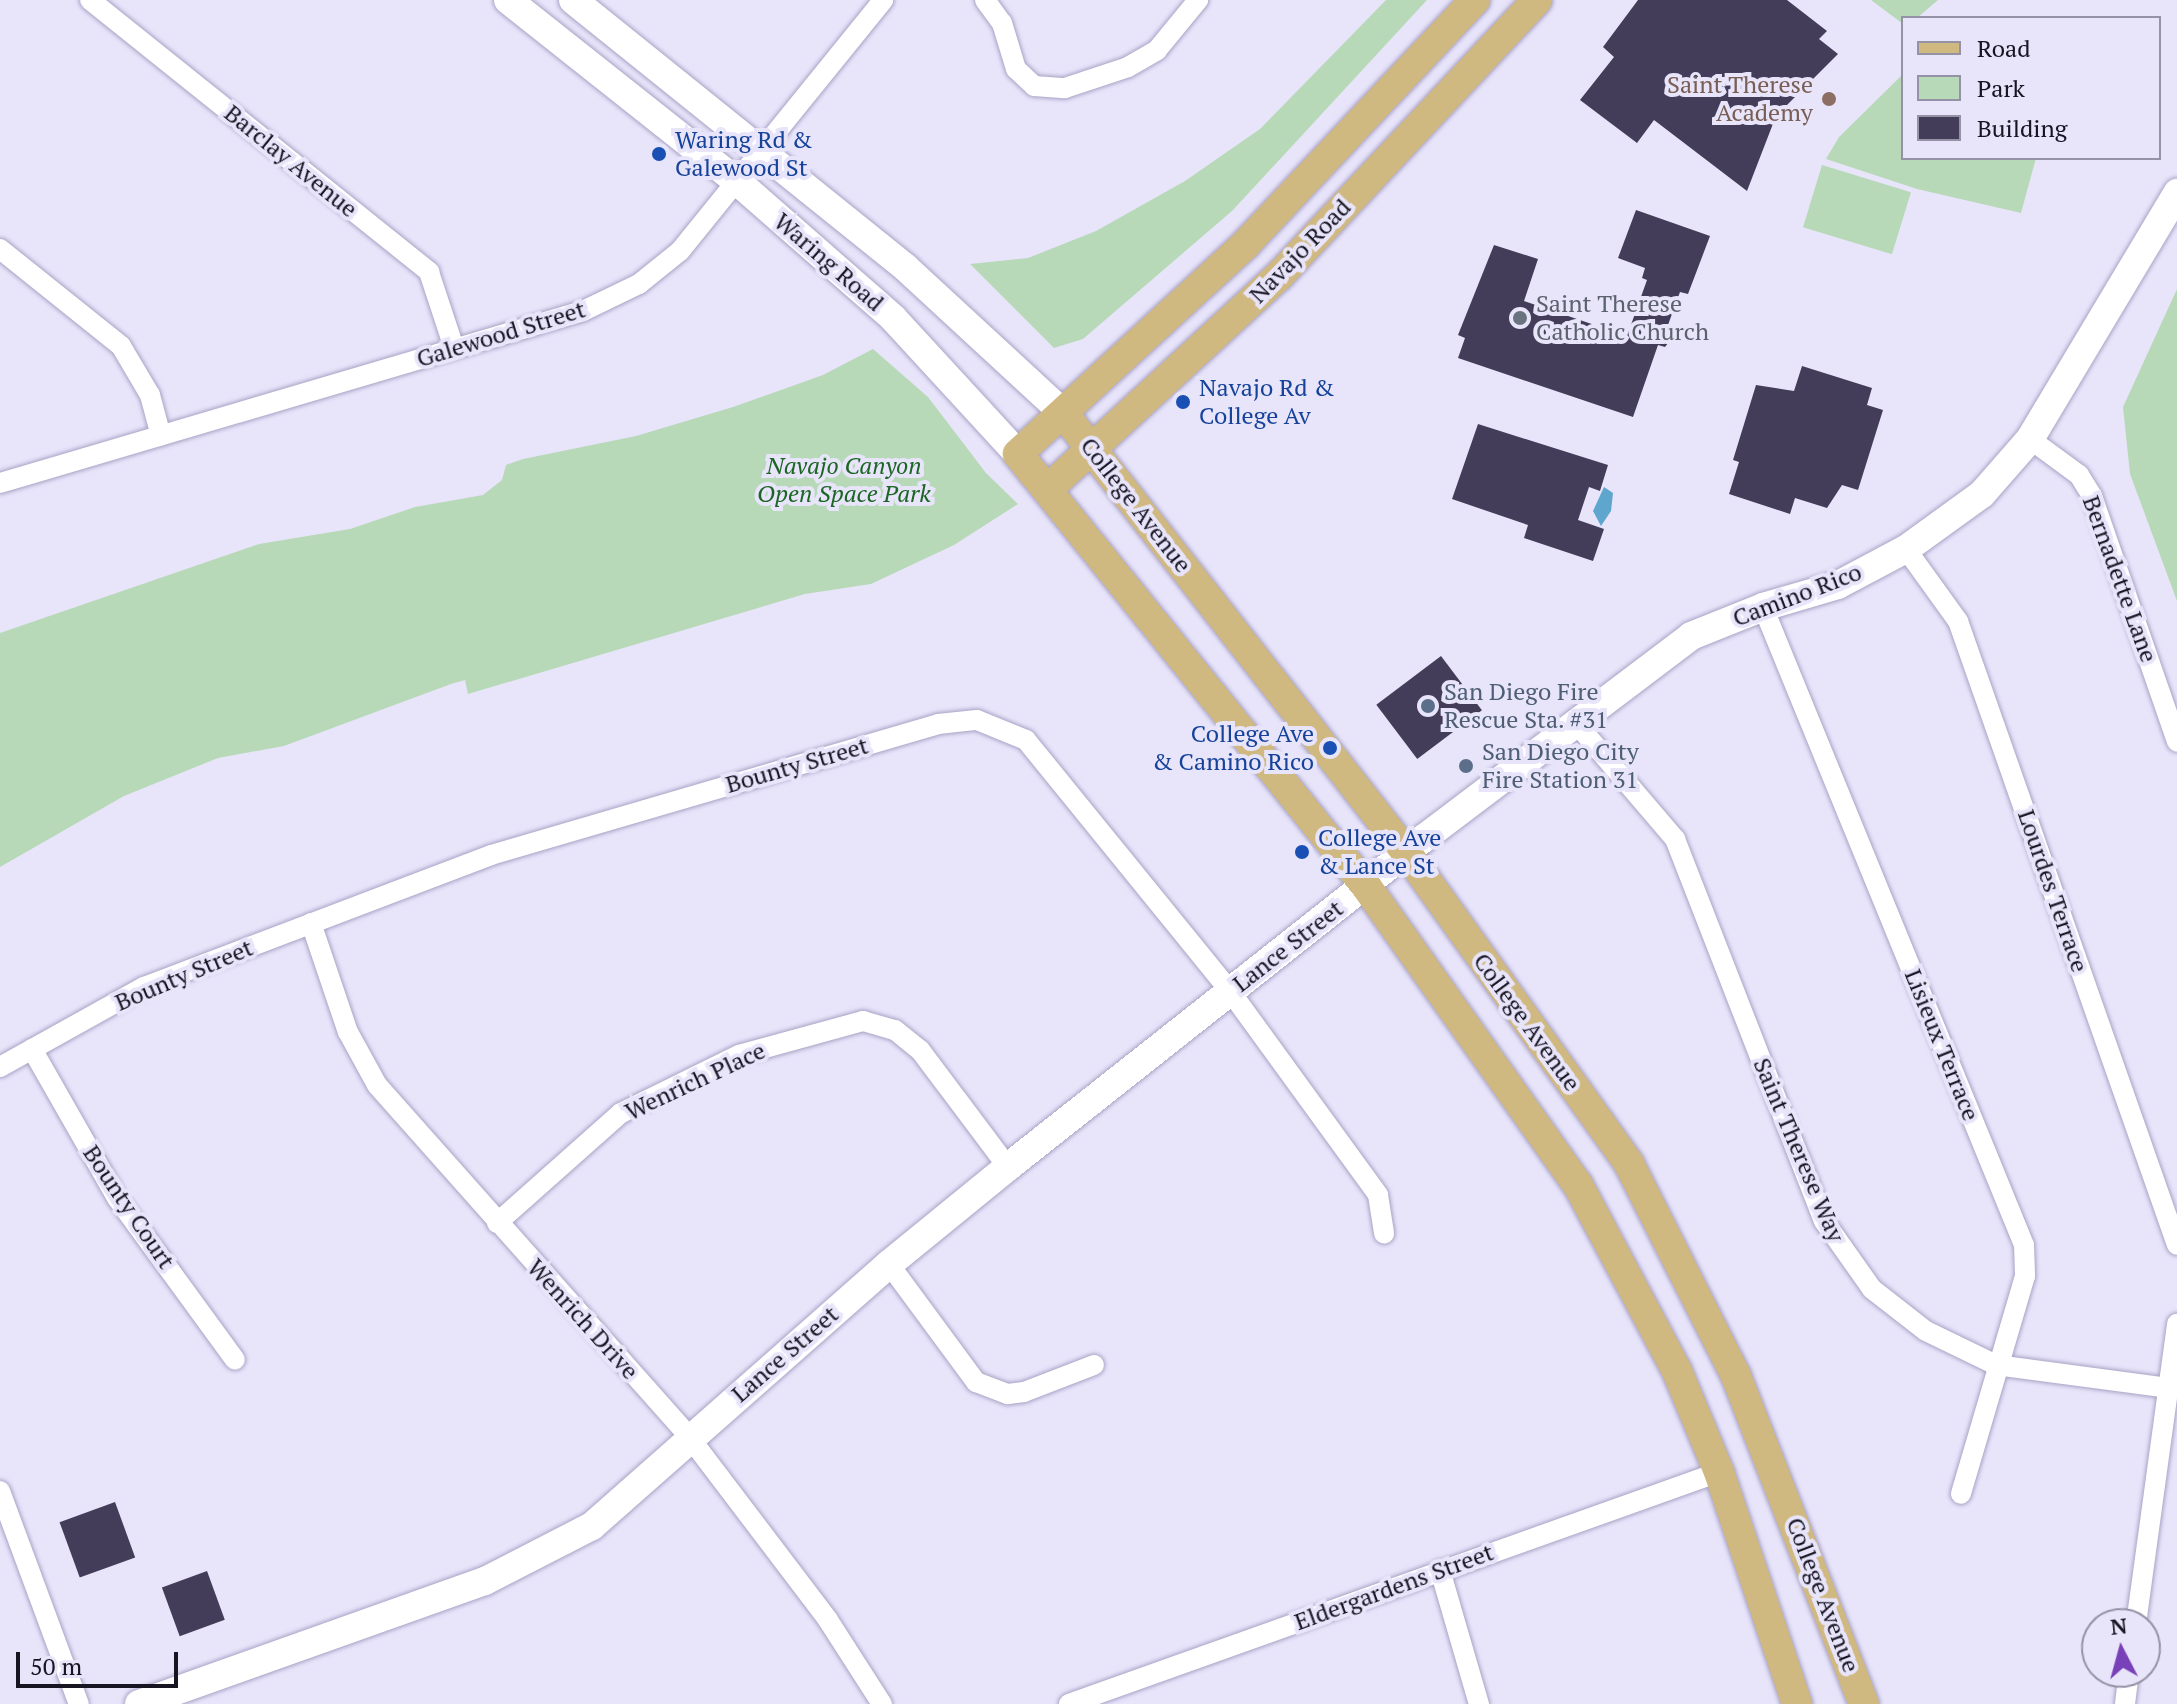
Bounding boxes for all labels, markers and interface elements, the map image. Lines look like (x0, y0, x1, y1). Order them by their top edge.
legend (1901, 16, 2161, 160)
text: Road (1977, 32, 2031, 64)
place label: Saint Therese Academy (1667, 71, 1813, 127)
text: Park (1977, 72, 2025, 104)
marker: Saint Therese Academy (1820, 90, 1838, 108)
street label: Barclay Avenue (219, 98, 363, 224)
text: Building (1977, 112, 2067, 144)
place label: Waring Rd & Galewood St (675, 126, 812, 182)
marker: Waring Rd & Galewood St (650, 145, 668, 163)
street label: Navajo Road (1243, 193, 1357, 309)
street label: Waring Road (768, 207, 890, 317)
place label: Saint Therese Catholic Church (1536, 290, 1709, 346)
street label: Galewood Street (413, 295, 589, 373)
marker: Saint Therese Catholic Church (1511, 309, 1529, 327)
place label: Navajo Rd & College Av (1199, 374, 1334, 430)
marker: Navajo Rd & College Av (1174, 393, 1192, 411)
street label: College Avenue (1074, 432, 1198, 578)
park label: Navajo Canyon Open Space Park (757, 452, 931, 508)
street label: Bernadette Lane (2077, 492, 2163, 666)
street label: Camino Rico (1729, 557, 1865, 633)
place label: San Diego Fire Rescue Sta. #31 (1444, 678, 1609, 734)
marker: San Diego Fire Rescue Sta. #31 (1419, 697, 1437, 715)
place label: College Ave & Camino Rico (1152, 720, 1314, 776)
street label: Bounty Street (722, 731, 872, 799)
place label: San Diego City Fire Station 31 (1482, 738, 1639, 794)
marker: College Ave & Camino Rico (1321, 739, 1339, 757)
marker: San Diego City Fire Station 31 (1457, 757, 1475, 775)
street label: Lourdes Terrace (2012, 806, 2094, 976)
place label: College Ave & Lance St (1318, 824, 1442, 880)
marker: College Ave & Lance St (1293, 843, 1311, 861)
street label: Lance Street (1227, 894, 1349, 998)
street label: Bounty Street (111, 933, 257, 1017)
street label: College Avenue (1467, 947, 1587, 1097)
street label: Lisieux Terrace (1899, 965, 1985, 1125)
street label: Wenrich Place (620, 1036, 770, 1126)
street label: Saint Therese Way (1747, 1054, 1851, 1246)
street label: Bounty Court (77, 1140, 181, 1274)
street label: Wenrich Drive (521, 1253, 645, 1385)
street label: Lance Street (726, 1300, 844, 1408)
street label: College Avenue (1780, 1513, 1866, 1677)
street label: Eldergardens Street (1291, 1538, 1497, 1636)
north arrow (2081, 1608, 2161, 1688)
text: N (2109, 1610, 2128, 1641)
scale bar (20, 1636, 182, 1686)
text: 50 m (30, 1650, 82, 1682)

